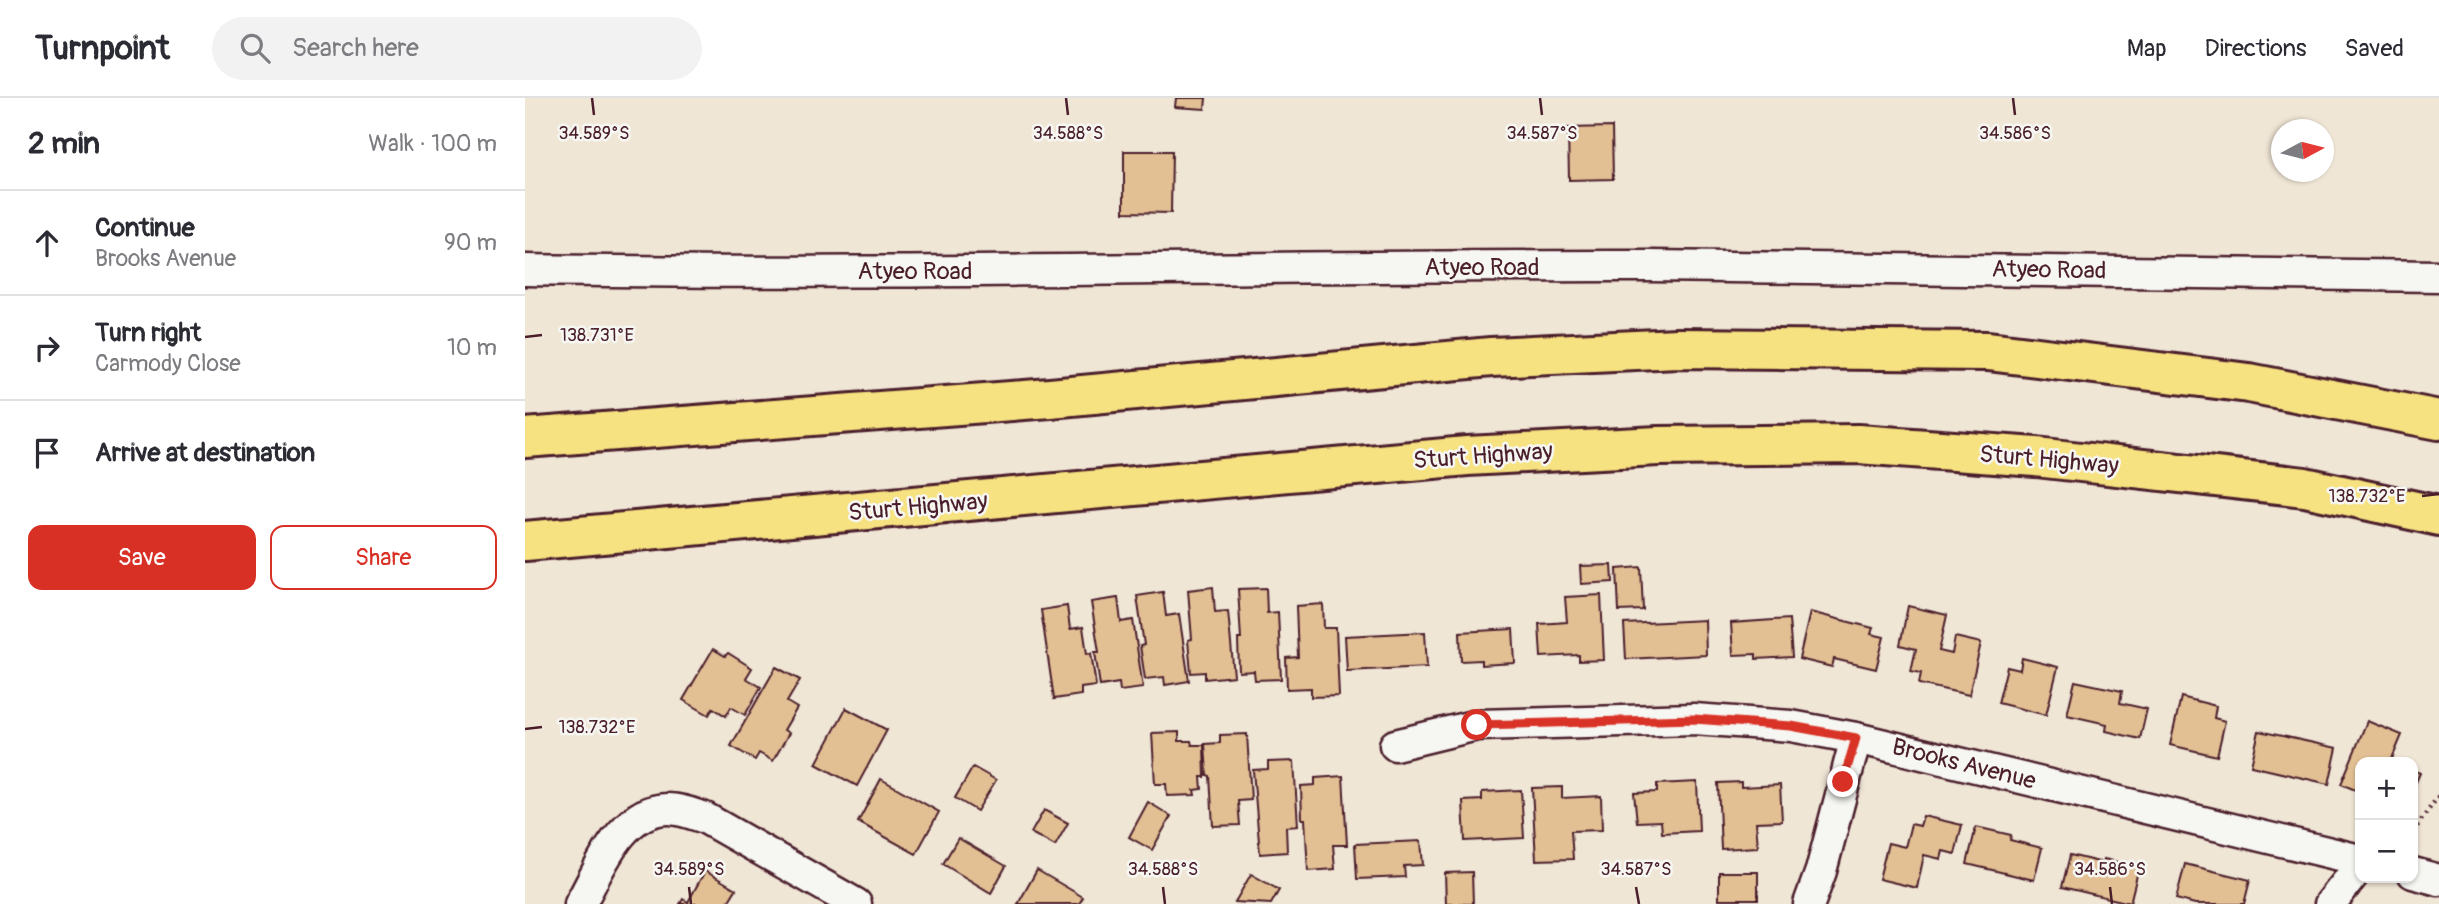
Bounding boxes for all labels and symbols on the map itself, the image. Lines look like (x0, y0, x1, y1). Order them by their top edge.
north arrow (2271, 119, 2334, 182)
text: 34.589°S (559, 122, 629, 145)
text: 34.588°S (1033, 122, 1103, 145)
text: 34.587°S (1506, 122, 1578, 145)
text: 34.586°S (1979, 122, 2051, 145)
street label: Atyeo Road (1425, 253, 1539, 282)
street label: Atyeo Road (1991, 254, 2107, 286)
street label: Atyeo Road (858, 257, 972, 286)
text: 138.731°E (560, 324, 634, 347)
street label: Sturt Highway (1412, 437, 1554, 475)
street label: Sturt Highway (1978, 439, 2120, 481)
text: 138.732°E (2329, 485, 2405, 508)
street label: Sturt Highway (847, 486, 989, 528)
route start (1461, 709, 1492, 740)
text: 138.732°E (559, 716, 635, 739)
street label: Brooks Avenue (1889, 732, 2039, 796)
route end (1827, 766, 1858, 797)
text: 34.589°S (654, 858, 724, 881)
text: 34.588°S (1128, 858, 1198, 881)
text: 34.587°S (1600, 858, 1672, 881)
text: 34.586°S (2074, 858, 2146, 881)

